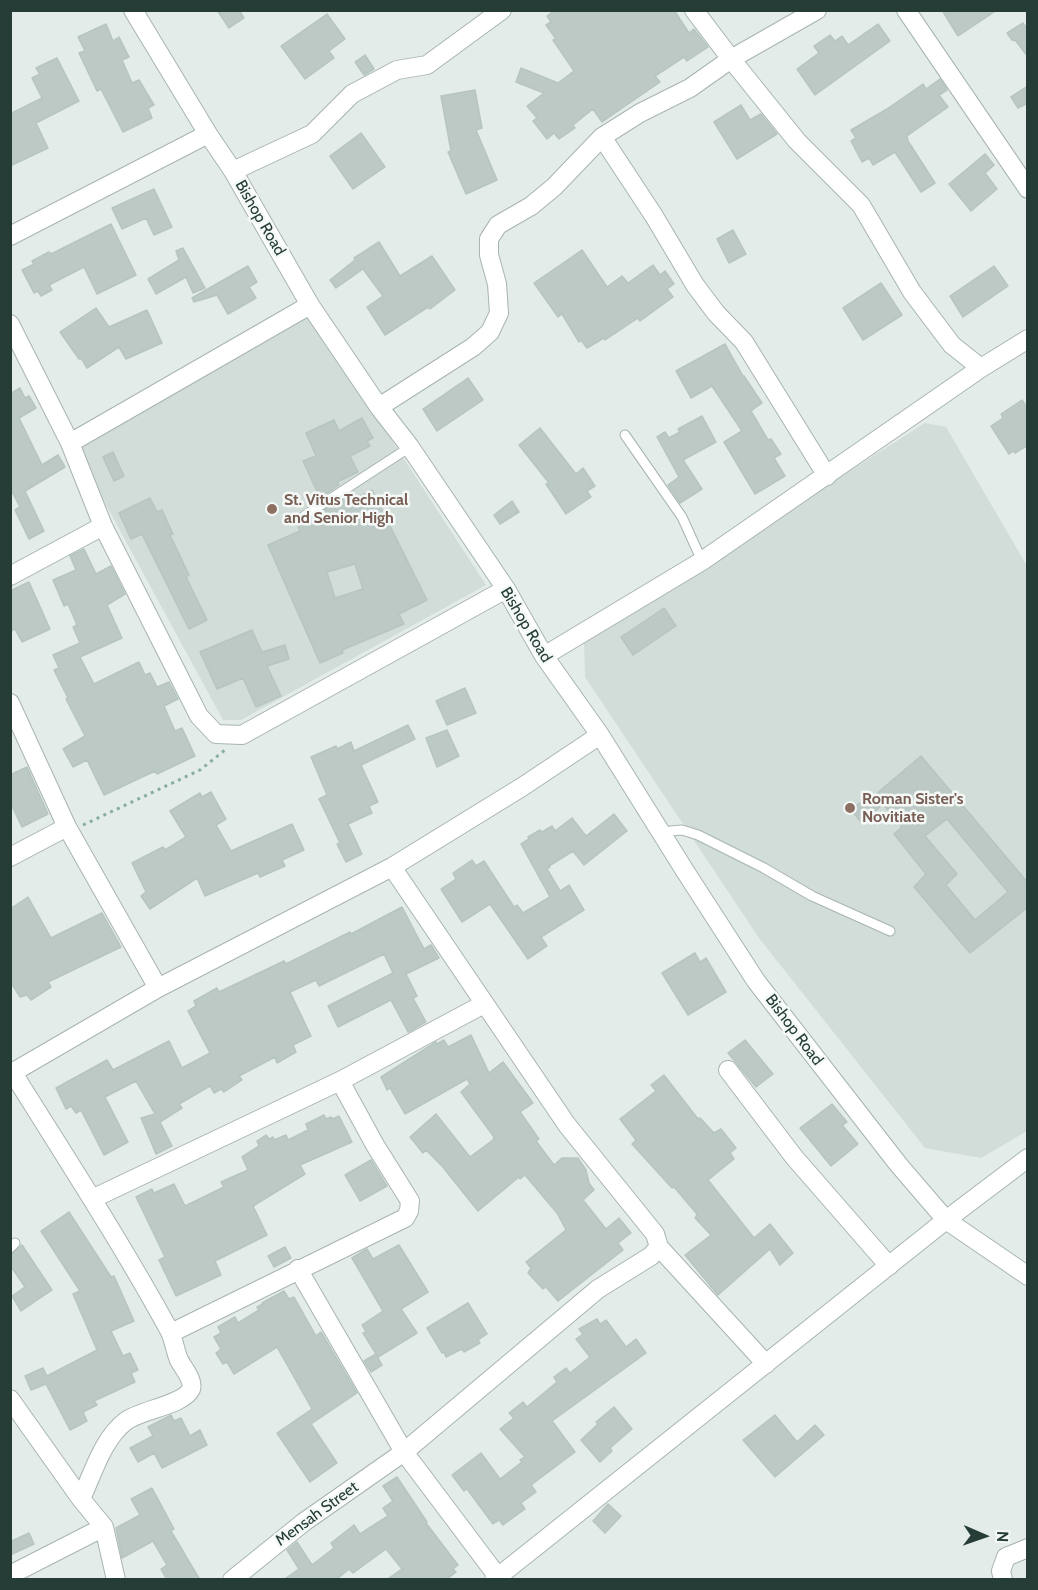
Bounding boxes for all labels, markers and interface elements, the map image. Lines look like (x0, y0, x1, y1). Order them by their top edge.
street label: Bishop Road (231, 177, 289, 259)
place label: St. Vitus Technical and Senior High (284, 490, 408, 528)
marker: St. Vitus Technical and Senior High (265, 502, 279, 516)
street label: Bishop Road (496, 584, 556, 666)
place label: Roman Sister's Novitiate (862, 789, 963, 827)
marker: Roman Sister's Novitiate (843, 801, 857, 815)
street label: Bishop Road (761, 991, 827, 1069)
street label: Mensah Street (272, 1478, 362, 1550)
north arrow (954, 1506, 1014, 1566)
text: N (993, 1531, 1012, 1543)

